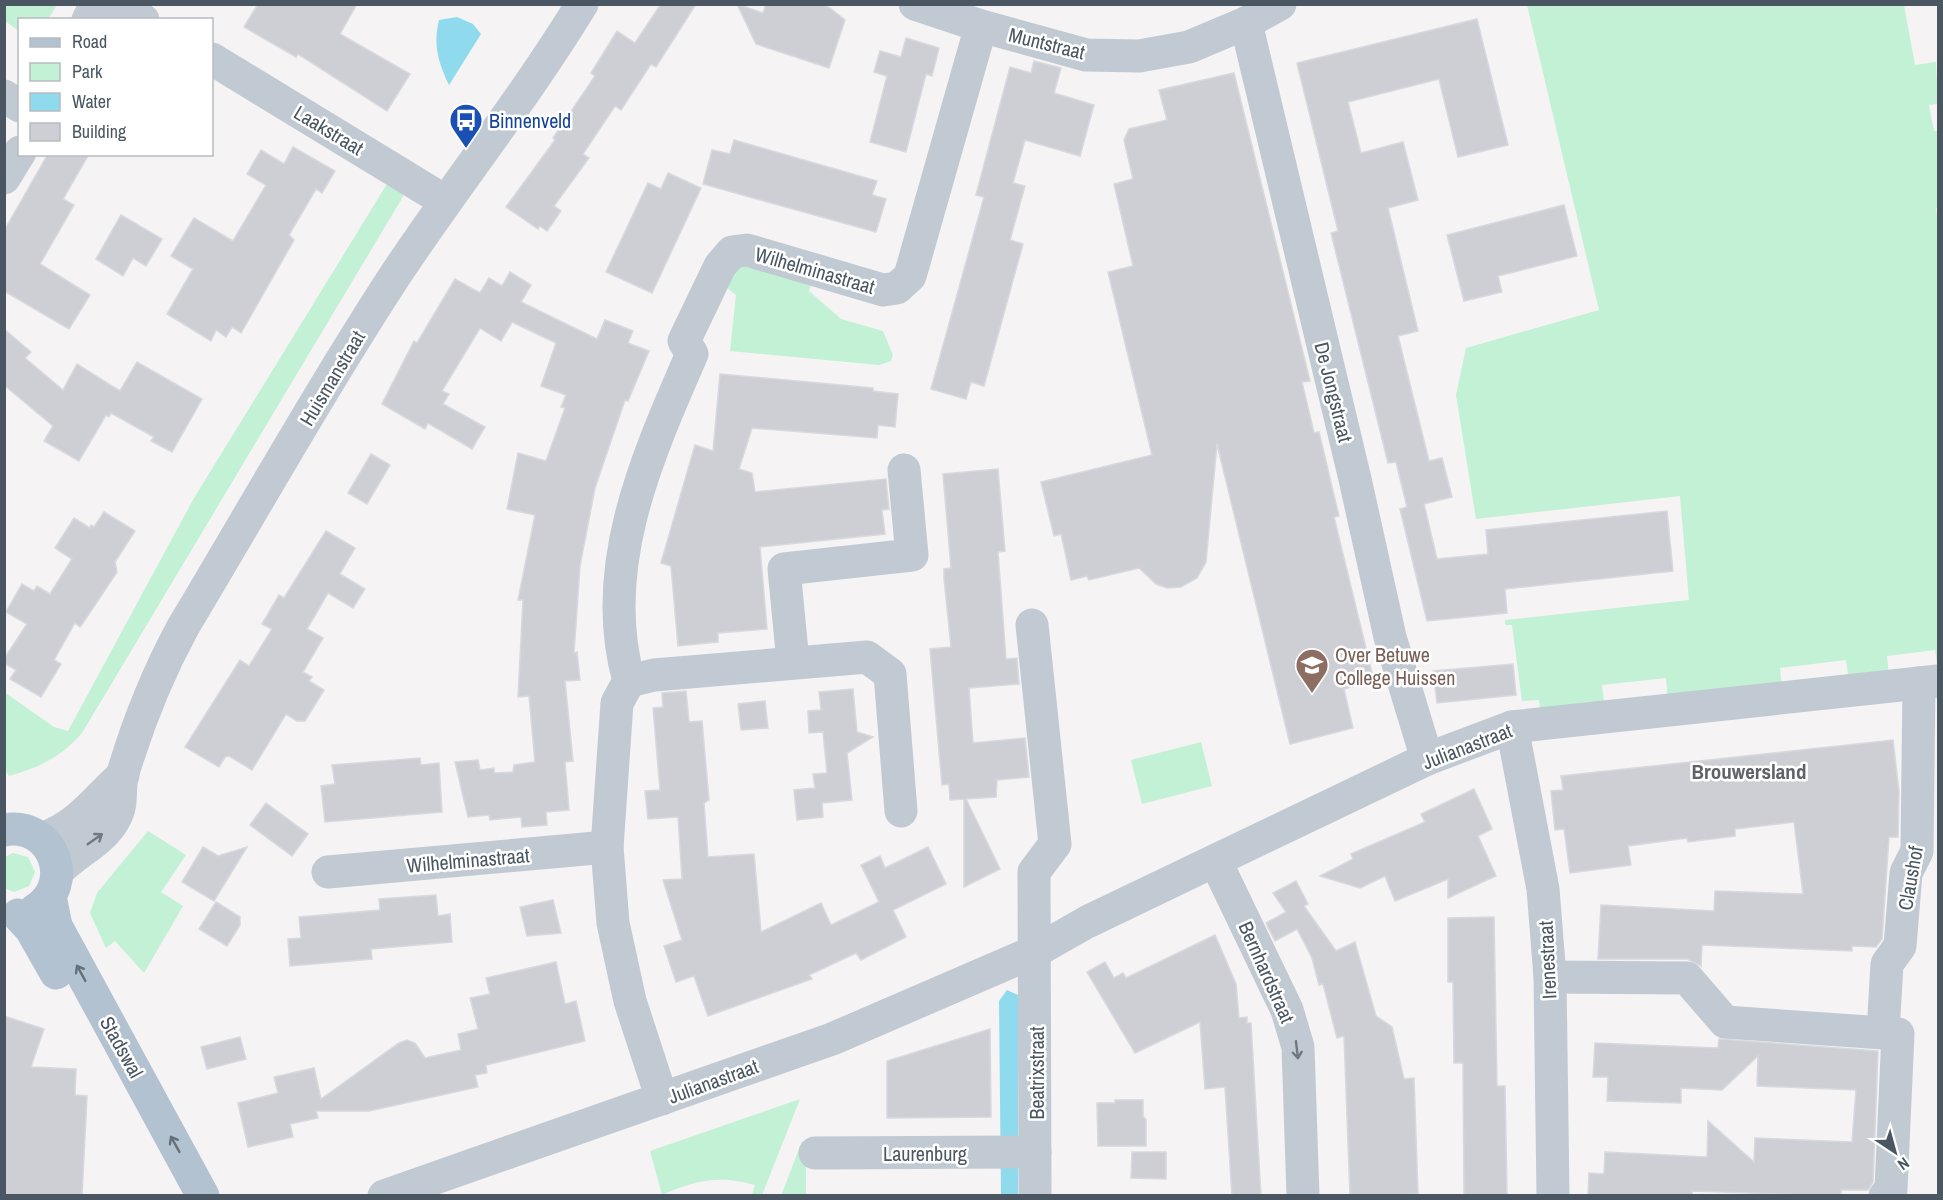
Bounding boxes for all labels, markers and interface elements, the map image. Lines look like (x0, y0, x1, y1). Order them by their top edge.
legend (18, 18, 213, 156)
street label: Muntstraat (1006, 21, 1088, 66)
text: Road (72, 29, 107, 54)
text: Park (72, 59, 103, 84)
text: Water (72, 89, 111, 114)
street label: Laakstraat (289, 99, 369, 162)
bus stop icon: Binnenveld (448, 102, 484, 149)
place label: Binnenveld (489, 107, 571, 134)
text: Building (72, 119, 127, 144)
street label: Wilhelminastraat (752, 240, 878, 300)
street label: Huismanstraat (293, 325, 371, 431)
street label: De Jongstraat (1309, 339, 1360, 445)
place label: Over Betuwe College Huissen (1335, 641, 1455, 691)
school or university icon: Over Betuwe College Huissen (1294, 647, 1330, 694)
street label: Julianastraat (1418, 716, 1516, 775)
district label: Brouwersland (1692, 757, 1806, 786)
one-way arrow (86, 833, 102, 845)
street label: Wilhelminastraat (406, 841, 531, 879)
street label: Claushof (1891, 843, 1929, 912)
street label: Bernhardstraat (1233, 917, 1302, 1027)
street label: Irenestraat (1531, 920, 1563, 1000)
one-way arrow (75, 965, 87, 982)
street label: Stadswal (94, 1011, 150, 1083)
street label: Beatrixstraat (1023, 1026, 1050, 1119)
one-way arrow (1292, 1040, 1303, 1060)
street label: Julianastraat (664, 1052, 762, 1110)
north arrow (1865, 1122, 1925, 1182)
one-way arrow (169, 1136, 181, 1153)
street label: Laurenburg (883, 1140, 967, 1167)
text: N (1894, 1152, 1914, 1176)

